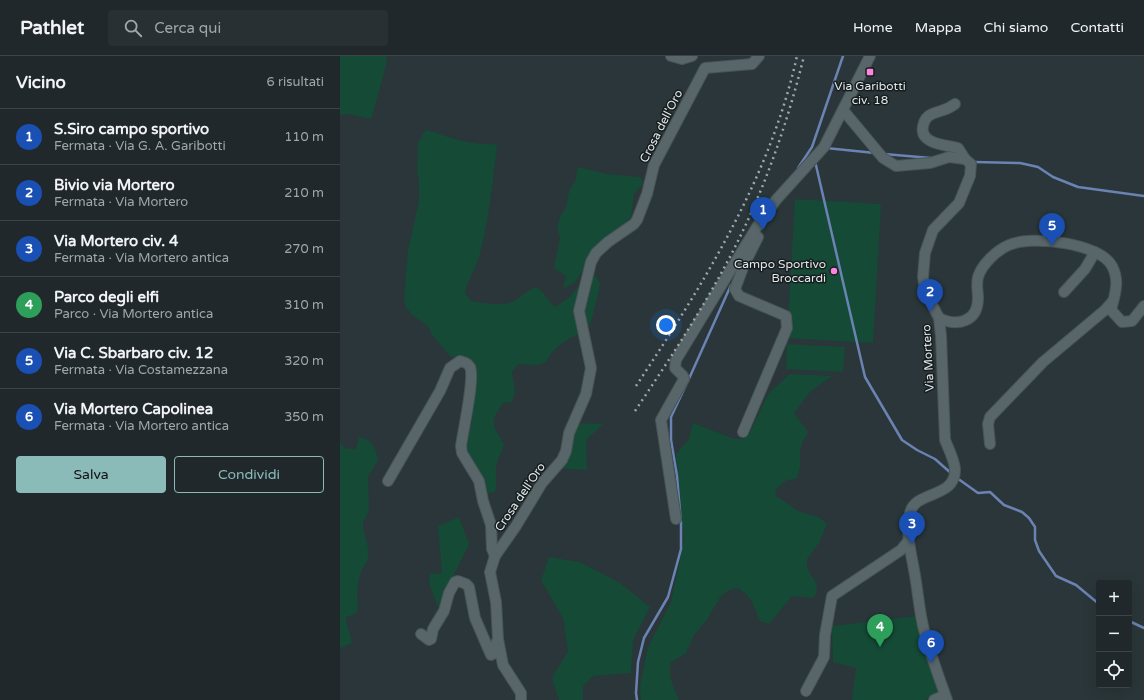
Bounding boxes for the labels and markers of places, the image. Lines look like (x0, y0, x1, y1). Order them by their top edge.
marker: Via Garibotti civ. 18 (865, 67, 875, 77)
place label: Via Garibotti civ. 18 (834, 79, 906, 107)
pin: 1 (750, 197, 776, 230)
pin: 5 (1039, 213, 1065, 246)
place label: Campo Sportivo Broccardi (734, 257, 826, 285)
marker: Campo Sportivo Broccardi (829, 266, 839, 276)
pin: 2 (917, 279, 943, 312)
pin: 3 (899, 511, 925, 544)
pin: 4 (867, 614, 893, 647)
pin: 6 (918, 630, 944, 663)

